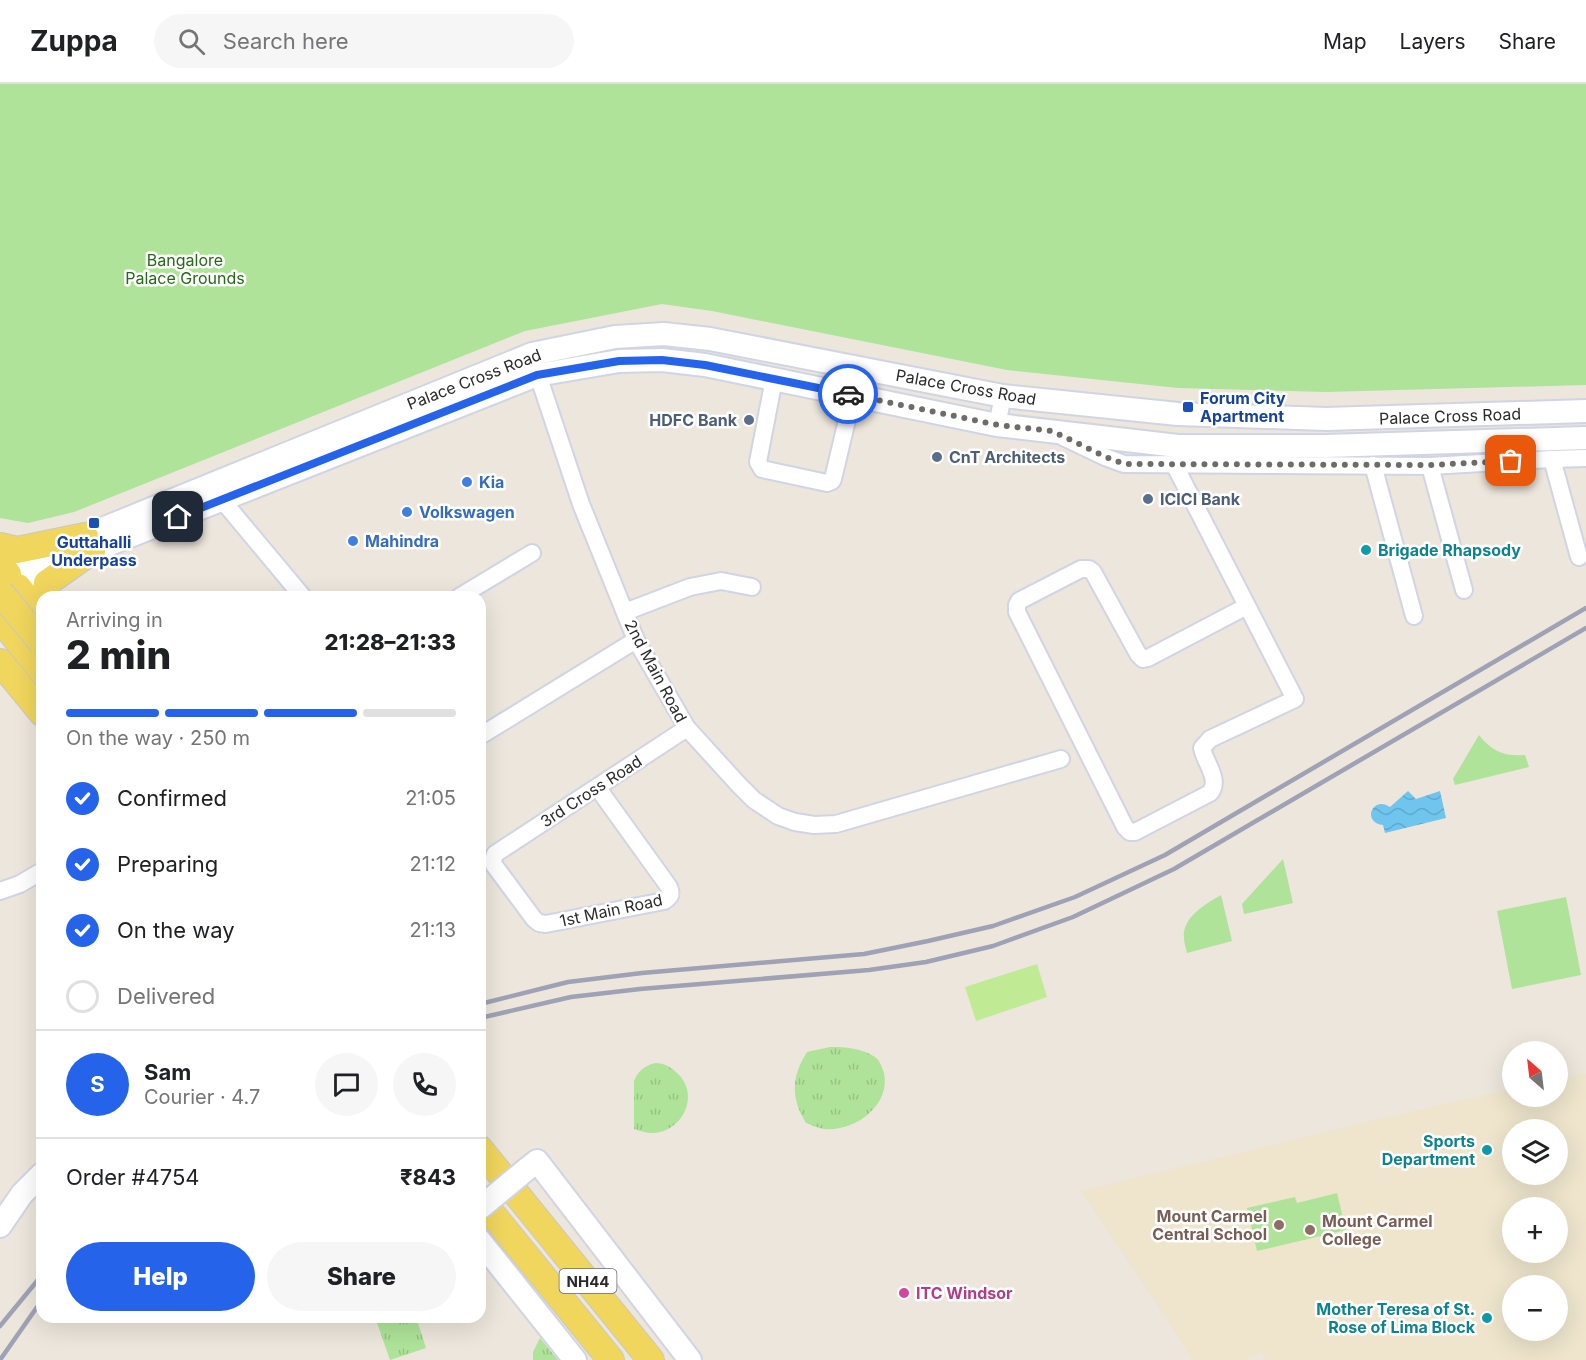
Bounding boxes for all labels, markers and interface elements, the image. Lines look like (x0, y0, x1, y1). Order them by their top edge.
search box (154, 14, 574, 68)
text: Zuppa (30, 24, 118, 58)
icon: search (175, 25, 208, 58)
text: Search here (223, 28, 349, 54)
text: Map (1323, 29, 1367, 54)
text: Layers (1400, 29, 1466, 54)
text: Share (1499, 29, 1556, 54)
park label: Bangalore Palace Grounds (125, 250, 245, 288)
street label: Palace Cross Road (404, 344, 544, 414)
courier (818, 364, 878, 424)
street label: Palace Cross Road (894, 365, 1038, 409)
icon: car (832, 378, 865, 411)
place label: Forum City Apartment (1200, 388, 1286, 426)
marker: Forum City Apartment (1181, 400, 1195, 414)
street label: Palace Cross Road (1379, 404, 1521, 428)
place label: HDFC Bank (649, 410, 738, 430)
marker: HDFC Bank (742, 413, 756, 427)
pin (1485, 435, 1536, 486)
icon: bag (1494, 444, 1527, 477)
place label: CnT Architects (949, 447, 1065, 467)
marker: CnT Architects (930, 450, 944, 464)
place label: Kia (479, 472, 504, 492)
marker: Kia (460, 475, 474, 489)
place label: ICICI Bank (1160, 489, 1241, 509)
pin (152, 491, 203, 542)
marker: ICICI Bank (1141, 492, 1155, 506)
icon: home (161, 500, 194, 533)
place label: Volkswagen (419, 502, 515, 522)
marker: Volkswagen (400, 505, 414, 519)
marker: Guttahalli Underpass (87, 516, 101, 530)
place label: Mahindra (365, 531, 439, 551)
place label: Guttahalli Underpass (51, 532, 137, 570)
marker: Mahindra (346, 534, 360, 548)
place label: Brigade Rhapsody (1378, 540, 1521, 560)
marker: Brigade Rhapsody (1359, 543, 1373, 557)
text: Arriving in (66, 608, 163, 632)
street label: 2nd Main Road (621, 616, 691, 726)
text: 21:28–21:33 (324, 629, 456, 655)
text: 2 min (66, 631, 171, 678)
text: On the way · 250 m (66, 726, 250, 750)
street label: 3rd Cross Road (537, 751, 645, 831)
icon: check (66, 782, 99, 815)
text: Confirmed (117, 785, 227, 811)
text: 21:05 (405, 786, 456, 810)
icon: check (66, 848, 99, 881)
text: Preparing (117, 851, 218, 877)
text: 21:12 (410, 852, 456, 876)
street label: 1st Main Road (558, 889, 664, 931)
icon: check (66, 914, 99, 947)
text: On the way (117, 917, 235, 943)
text: 21:13 (409, 918, 456, 942)
text: Delivered (117, 983, 215, 1009)
north arrow (1502, 1041, 1568, 1107)
map controls (1502, 1041, 1568, 1341)
button: chat (315, 1053, 378, 1116)
button: phone (393, 1053, 456, 1116)
text: Sam (144, 1059, 191, 1085)
text: S (90, 1071, 105, 1097)
text: Courier · 4.7 (144, 1085, 260, 1109)
button: layers (1502, 1119, 1568, 1185)
place label: Sports Department (1382, 1131, 1475, 1169)
marker: Sports Department (1480, 1143, 1494, 1157)
text: Order #4754 (66, 1164, 199, 1190)
text: ₹843 (400, 1164, 456, 1190)
button: + (1502, 1197, 1568, 1263)
place label: Mount Carmel Central School (1152, 1206, 1267, 1244)
place label: Mount Carmel College (1322, 1211, 1433, 1249)
marker: Mount Carmel Central School (1272, 1218, 1286, 1232)
marker: Mount Carmel College (1303, 1223, 1317, 1237)
button: Help (66, 1242, 255, 1311)
button: Share (267, 1242, 456, 1311)
road number: NH44 (560, 1269, 616, 1293)
button: − (1502, 1275, 1568, 1341)
place label: ITC Windsor (916, 1283, 1013, 1303)
marker: ITC Windsor (897, 1286, 911, 1300)
place label: Mother Teresa of St. Rose of Lima Block (1316, 1299, 1476, 1337)
marker: Mother Teresa of St. Rose of Lima Block (1480, 1311, 1494, 1325)

